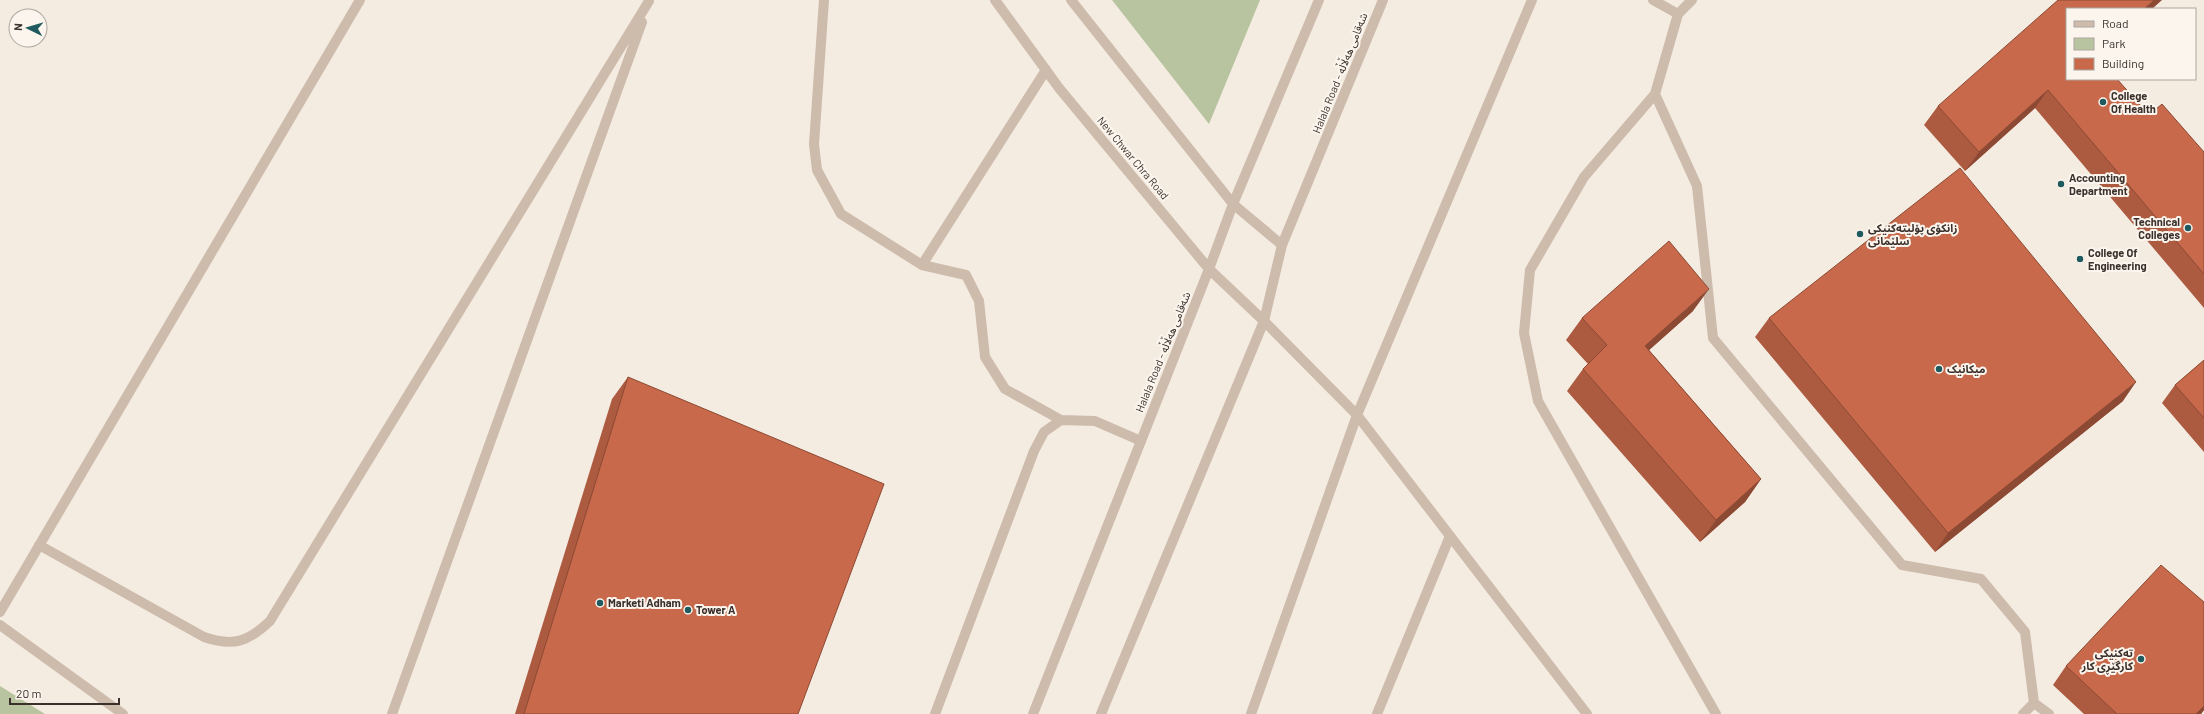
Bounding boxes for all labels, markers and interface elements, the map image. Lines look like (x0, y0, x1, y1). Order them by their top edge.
north arrow (8, 8, 48, 48)
legend (2066, 8, 2196, 80)
street label: Halala Road - شەقامی هەڵاڵە (1308, 10, 1371, 135)
text: Road (2102, 16, 2129, 30)
text: N (11, 23, 24, 31)
text: Park (2102, 36, 2126, 50)
text: Building (2102, 56, 2144, 70)
place label: College Of Health (2111, 89, 2156, 115)
marker: College Of Health (2098, 97, 2108, 107)
street label: New Chwar Chra Road (1095, 114, 1172, 202)
place label: Accounting Department (2069, 171, 2128, 197)
marker: Accounting Department (2056, 179, 2066, 189)
place label: Technical Colleges (2133, 215, 2180, 241)
place label: زانکۆی پۆلیتەکنیکی سلێمانی (1868, 221, 1958, 248)
marker: Technical Colleges (2183, 223, 2193, 233)
marker: زانکۆی پۆلیتەکنیکی سلێمانی (1855, 229, 1865, 239)
place label: College Of Engineering (2088, 246, 2147, 272)
marker: College Of Engineering (2075, 254, 2085, 264)
street label: Halala Road - شەقامی هەڵاڵە (1131, 289, 1194, 414)
place label: میکانیک (1947, 362, 1985, 376)
marker: میکانیک (1934, 364, 1944, 374)
place label: Marketi Adham (608, 596, 681, 609)
marker: Marketi Adham (595, 598, 605, 608)
place label: Tower A (696, 603, 736, 616)
marker: Tower A (683, 605, 693, 615)
place label: تەکنیکی کارگێڕی کار (2081, 646, 2134, 675)
marker: تەکنیکی کارگێڕی کار (2136, 654, 2146, 664)
scale bar (10, 680, 119, 706)
text: 20 m (16, 686, 42, 700)

